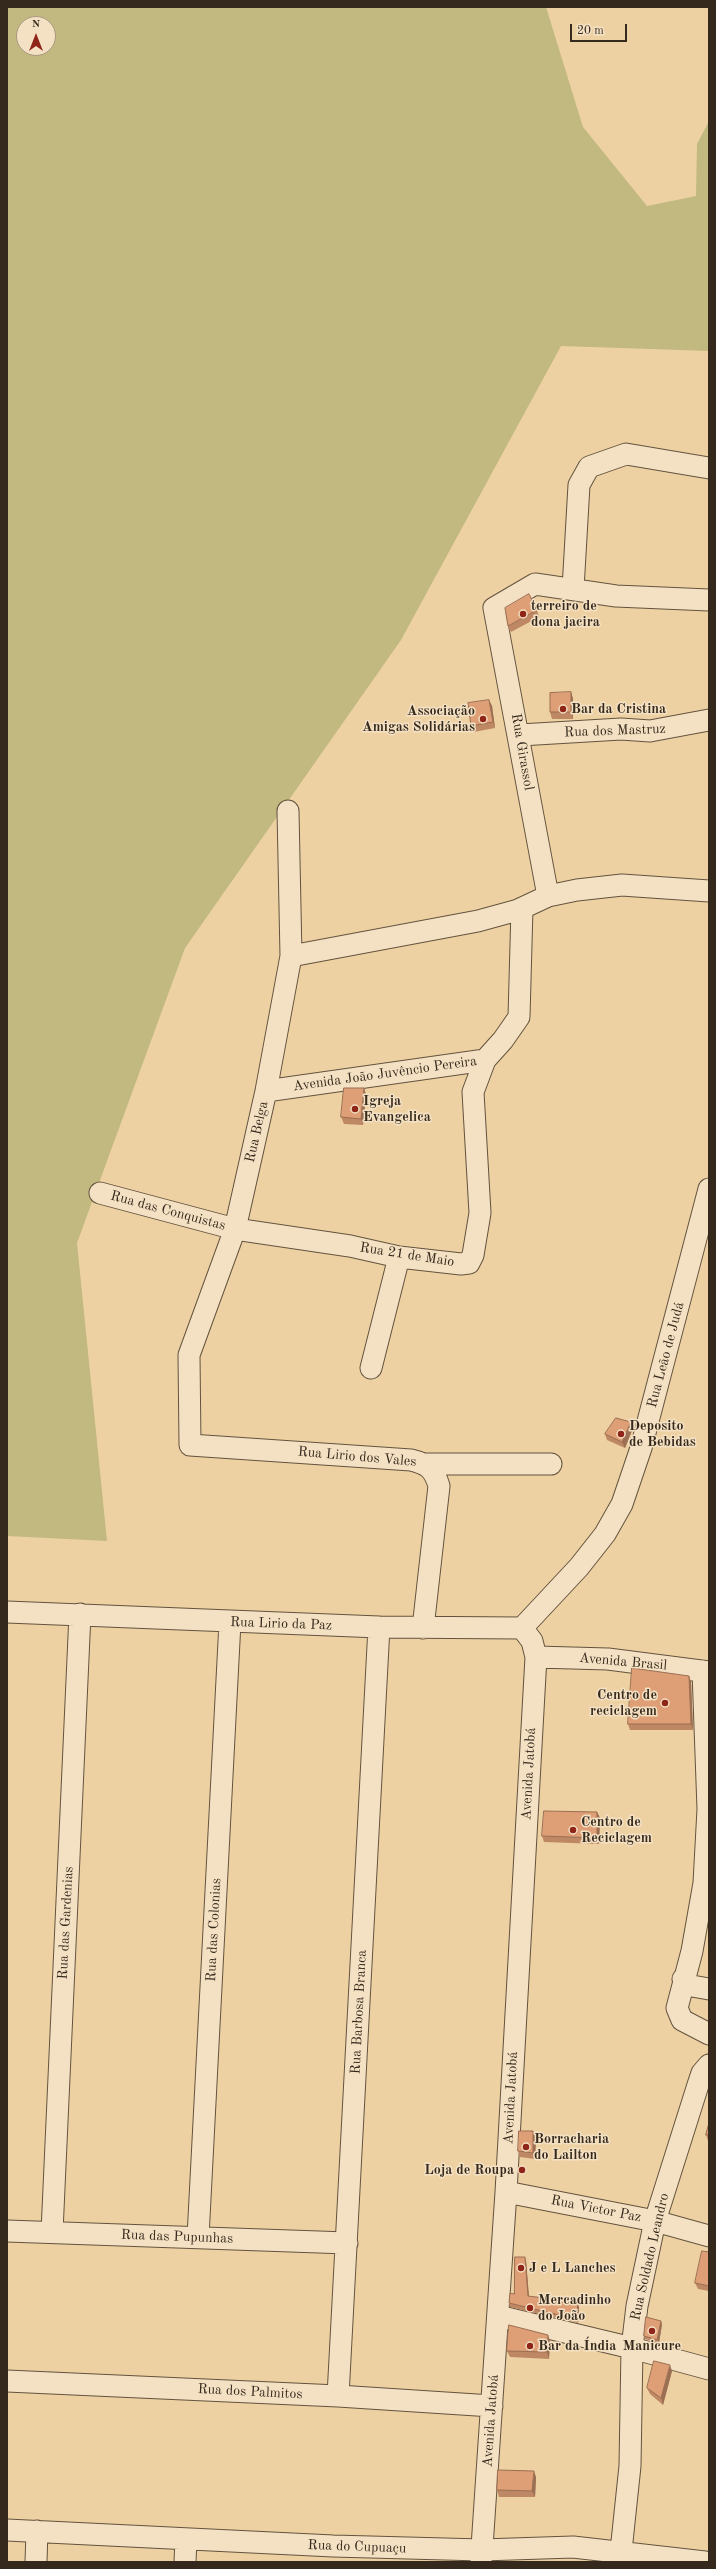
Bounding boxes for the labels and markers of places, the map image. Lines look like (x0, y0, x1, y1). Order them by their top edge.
place label: terreiro de dona jacira (531, 598, 600, 630)
marker: terreiro de dona jacira (518, 609, 528, 619)
place label: Bar da Cristina (571, 701, 666, 717)
place label: Associação Amigas Solidárias (362, 703, 475, 736)
marker: Bar da Cristina (558, 704, 568, 714)
marker: Associação Amigas Solidárias (478, 714, 488, 724)
place label: Igreja Evangelica (363, 1093, 431, 1126)
marker: Igreja Evangelica (350, 1104, 360, 1114)
place label: Deposito de Bebidas (629, 1418, 696, 1450)
marker: Deposito de Bebidas (616, 1429, 626, 1439)
place label: Centro de reciclagem (590, 1687, 657, 1720)
marker: Centro de reciclagem (660, 1698, 670, 1708)
place label: Centro de Reciclagem (581, 1814, 652, 1846)
marker: Centro de Reciclagem (568, 1825, 578, 1835)
place label: Borracharia do Lailton (534, 2131, 609, 2164)
marker: Borracharia do Lailton (521, 2142, 531, 2152)
place label: Loja de Roupa (424, 2162, 514, 2178)
marker: Loja de Roupa (517, 2165, 527, 2175)
place label: J e L Lanches (529, 2260, 616, 2276)
marker: J e L Lanches (516, 2263, 526, 2273)
place label: Mercadinho do João (538, 2292, 611, 2324)
marker: Mercadinho do João (525, 2303, 535, 2313)
marker: Manicure (647, 2326, 657, 2336)
place label: Bar da Índia (538, 2338, 616, 2354)
place label: Manicure (623, 2338, 681, 2354)
marker: Bar da Índia (525, 2341, 535, 2351)

